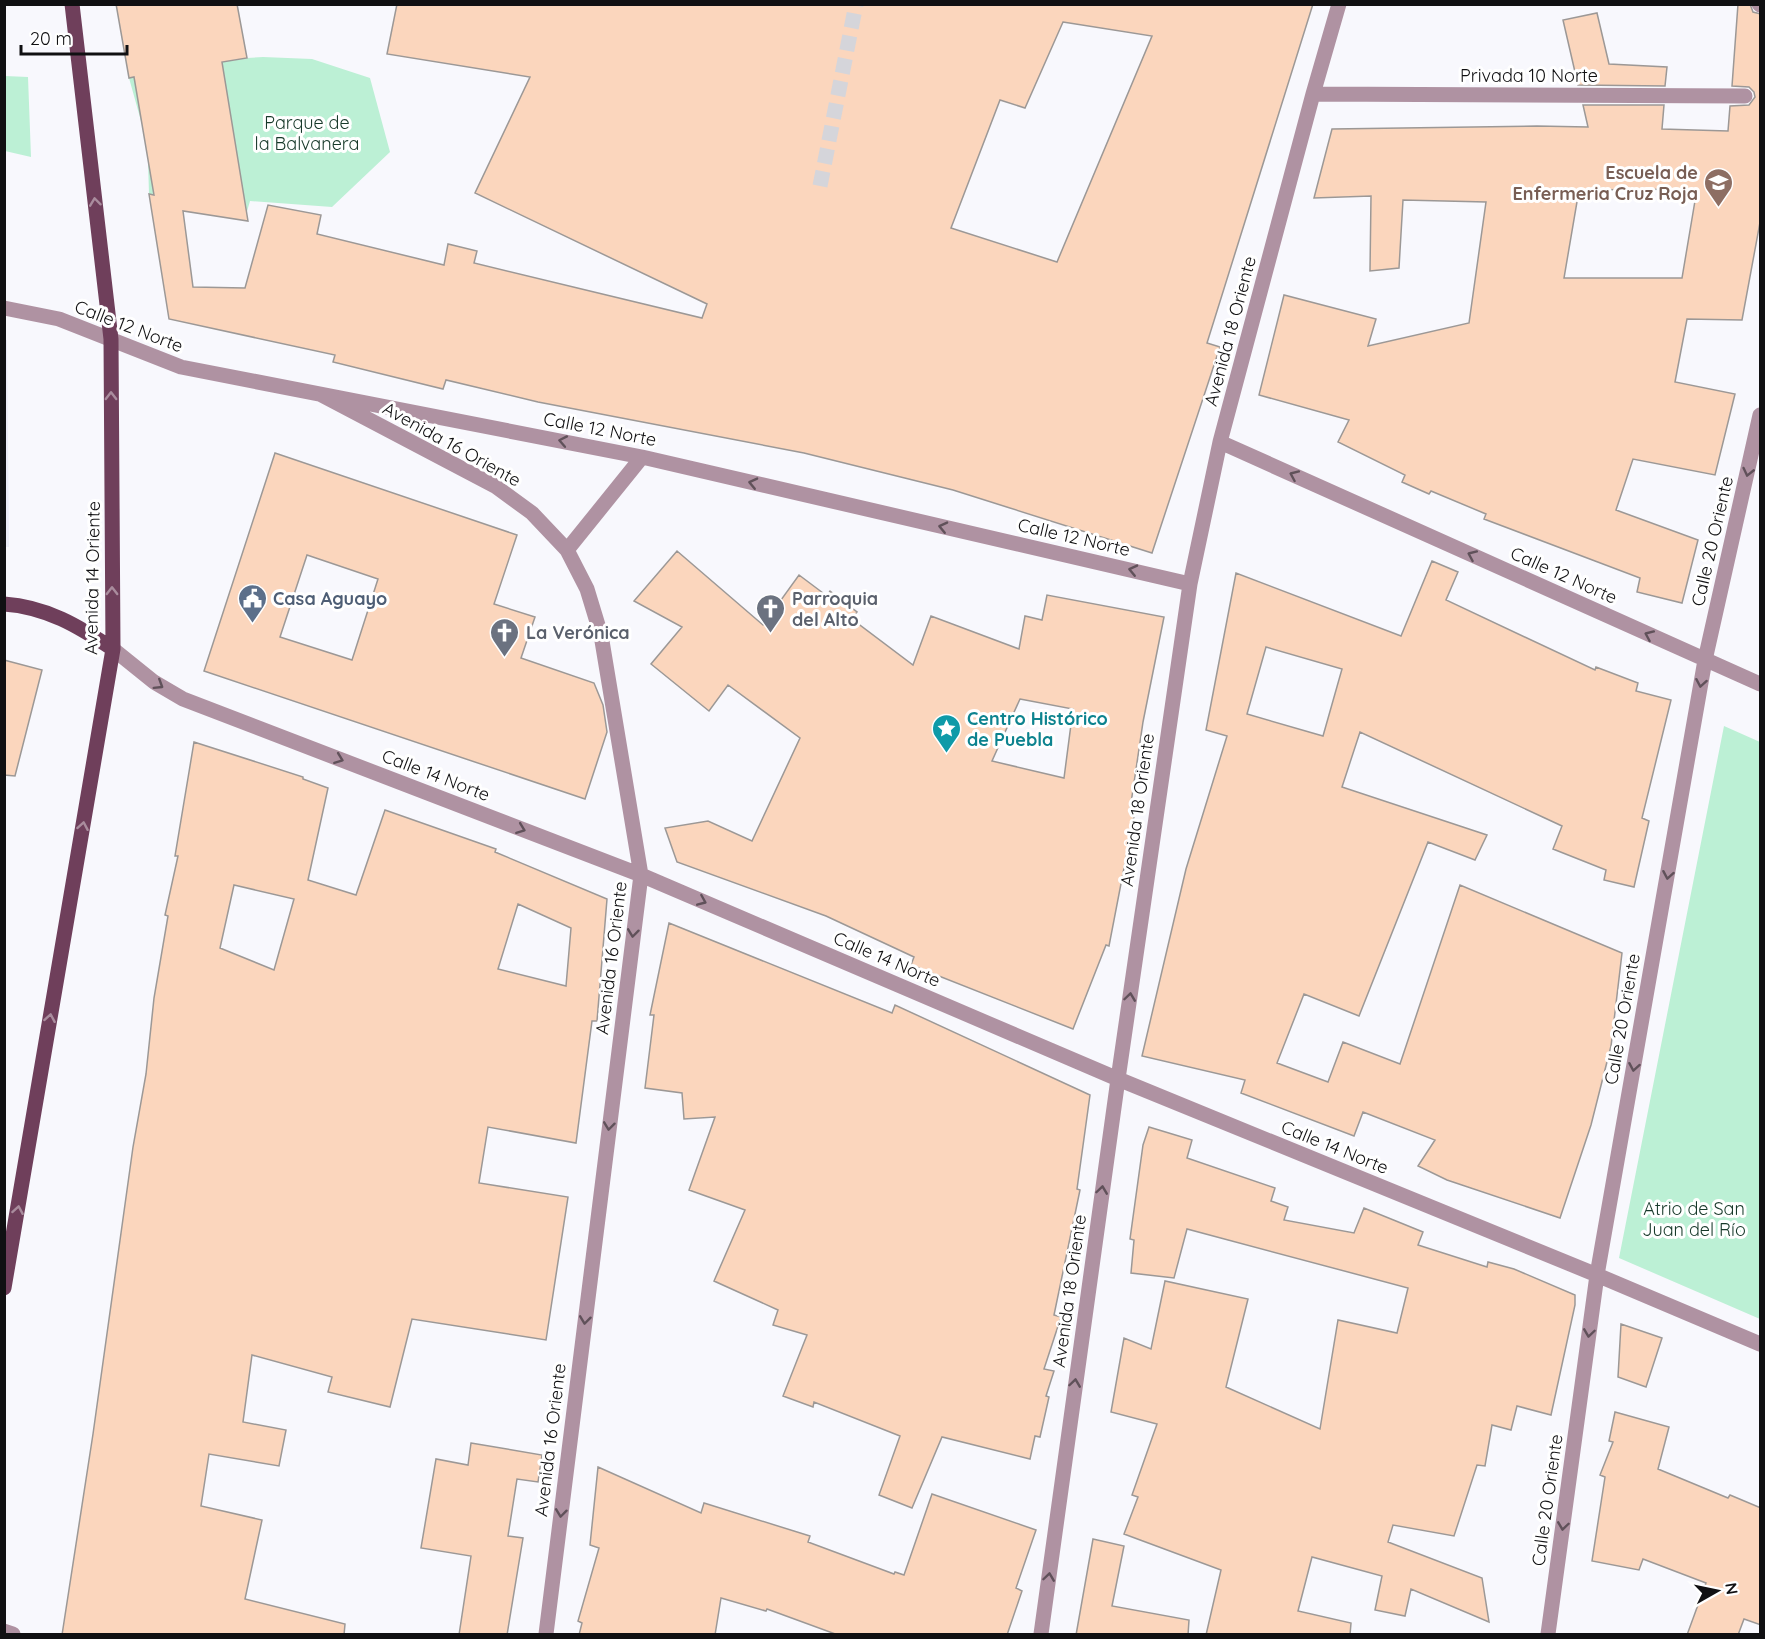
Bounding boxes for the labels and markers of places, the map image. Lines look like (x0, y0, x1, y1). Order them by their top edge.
place label: Escuela de Enfermeria Cruz Roja (1512, 161, 1698, 205)
school or university icon: Escuela de Enfermeria Cruz Roja (1703, 166, 1735, 208)
public building icon: Casa Aguayo (236, 582, 268, 624)
place label: Casa Aguayo (273, 587, 387, 610)
place label: Parroquia del Alto (792, 587, 878, 631)
church icon: Parroquia del Alto (755, 592, 787, 634)
church icon: La Verónica (489, 616, 521, 658)
place label: La Verónica (526, 621, 630, 644)
place label: Centro Histórico de Puebla (967, 707, 1108, 751)
place icon: Centro Histórico de Puebla (930, 712, 962, 754)

